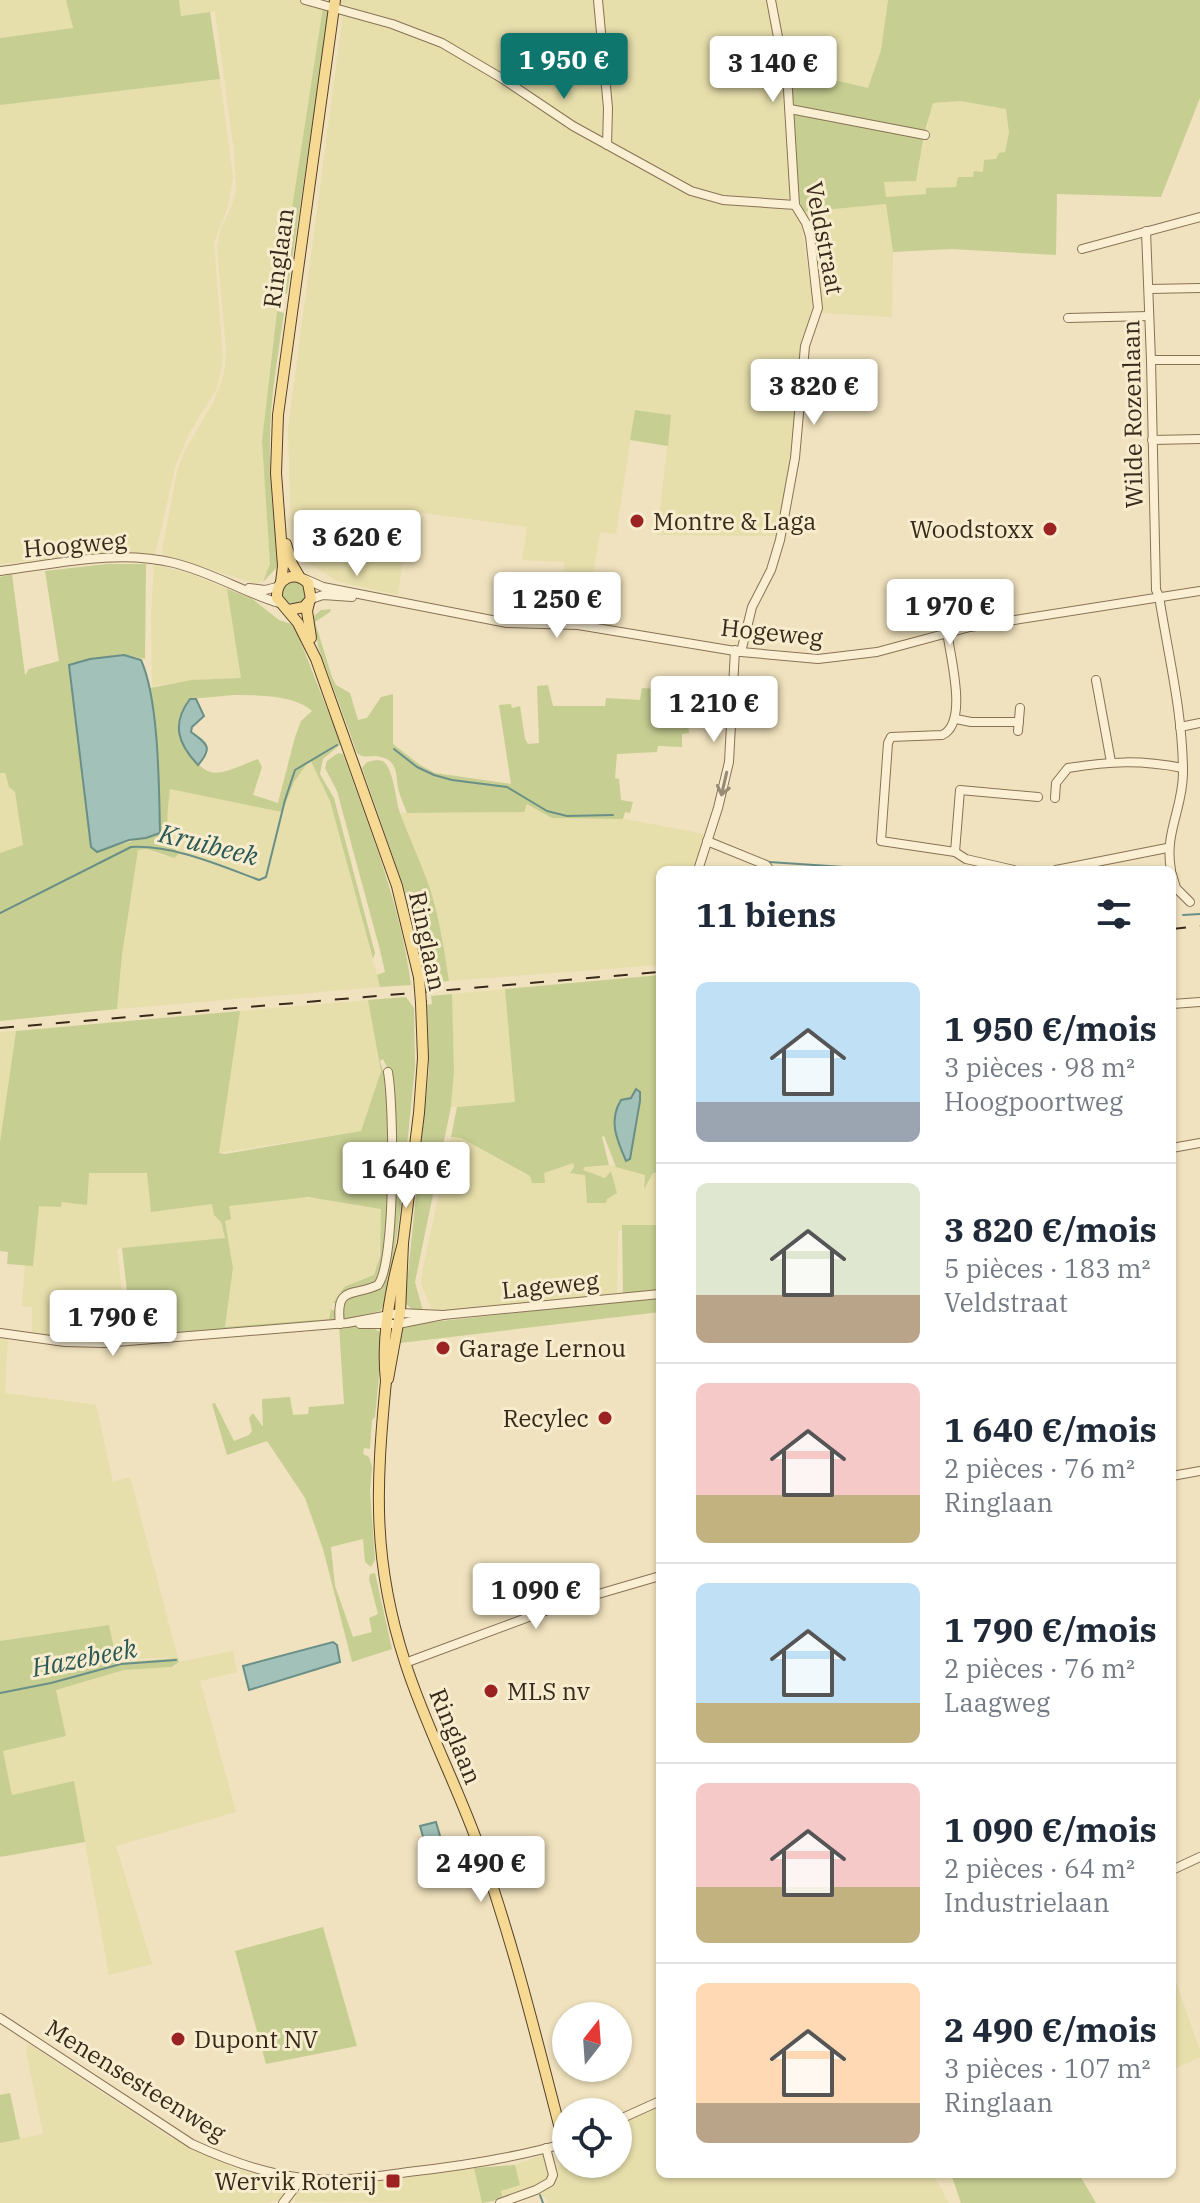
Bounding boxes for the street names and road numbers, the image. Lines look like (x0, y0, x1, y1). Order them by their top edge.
street label: Veldstraat (798, 179, 852, 297)
street label: Ringlaan (255, 206, 301, 310)
street label: Wilde Rozenlaan (1114, 319, 1150, 509)
street label: Hoogweg (22, 524, 128, 564)
street label: Hogeweg (719, 611, 825, 653)
street label: Ringlaan (402, 888, 454, 994)
street label: Lageweg (500, 1264, 600, 1306)
street label: Ringlaan (422, 1683, 490, 1789)
street label: Menensesteenweg (40, 2012, 232, 2148)

